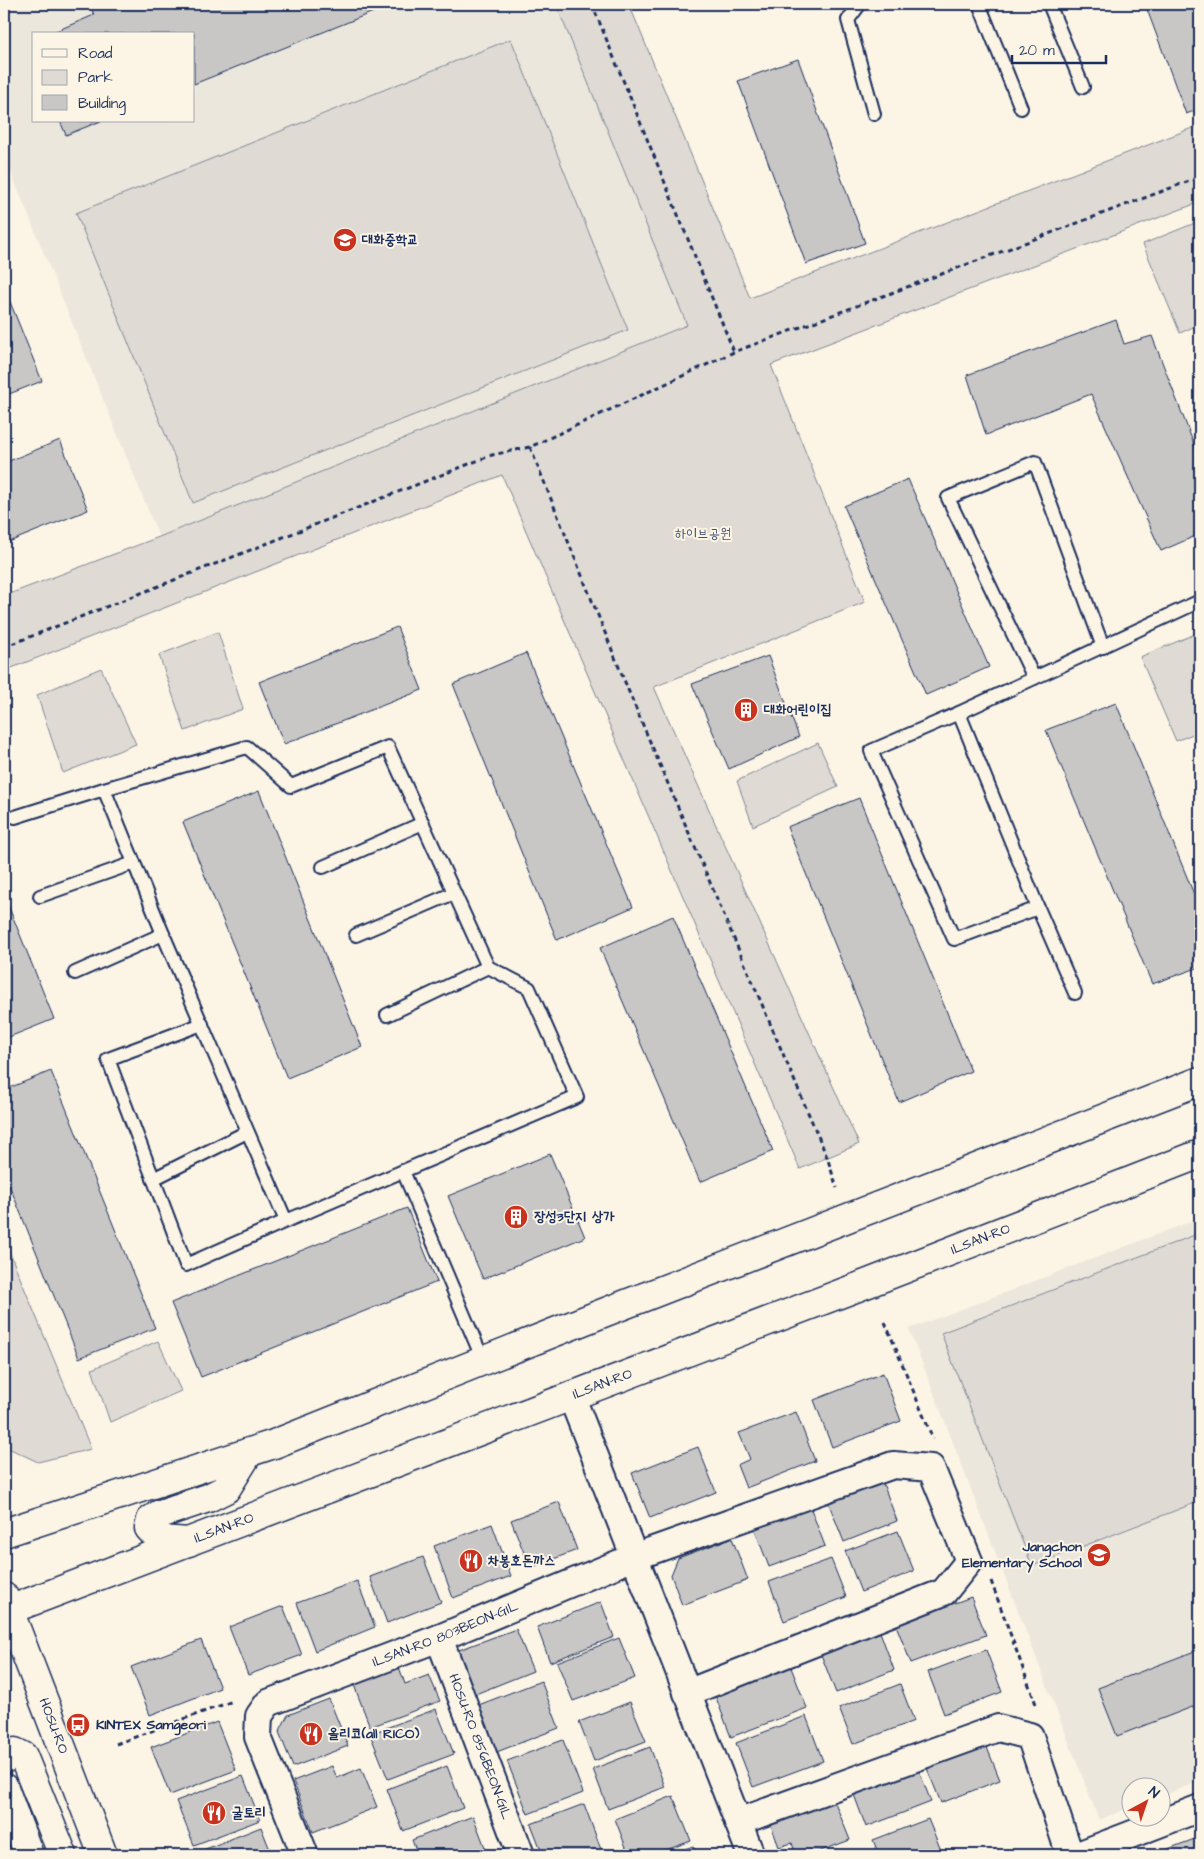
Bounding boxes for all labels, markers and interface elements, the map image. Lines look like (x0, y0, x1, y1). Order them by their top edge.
legend (32, 32, 195, 122)
scale bar (1012, 32, 1105, 64)
text: 20 m (1019, 40, 1055, 61)
text: Road (78, 43, 113, 64)
text: Park (78, 67, 113, 88)
text: Building (78, 93, 126, 115)
school or university icon: 대화중학교 (332, 227, 358, 253)
place label: 대화중학교 (361, 230, 418, 250)
park label: 하이브공원 (675, 524, 731, 544)
building icon: 대화어린이집 (733, 697, 759, 723)
place label: 대화어린이집 (763, 700, 832, 720)
building icon: 장성3단지 상가 (503, 1204, 529, 1230)
place label: 장성3단지 상가 (534, 1207, 615, 1227)
street label: ILSAN-RO (948, 1219, 1013, 1260)
street label: ILSAN-RO (570, 1364, 635, 1405)
street label: ILSAN-RO (191, 1508, 257, 1549)
place label: Jangchon Elementary School (962, 1537, 1083, 1573)
school or university icon: Jangchon Elementary School (1086, 1542, 1112, 1568)
restaurant icon: 차봉호돈까스 (458, 1548, 484, 1574)
place label: 차봉호돈까스 (487, 1551, 556, 1571)
street label: ILSAN-RO 803BEON-GIL (370, 1596, 521, 1672)
street label: HOSU-RO 856BEON-GIL (443, 1671, 517, 1822)
street label: HOSU-RO (34, 1695, 73, 1757)
bus stop icon: KINTEX Samgeori (65, 1712, 91, 1738)
place label: KINTEX Samgeori (96, 1715, 207, 1736)
restaurant icon: 올리코(all RICO) (298, 1721, 324, 1747)
place label: 올리코(all RICO) (328, 1724, 419, 1744)
north arrow (1122, 1776, 1172, 1826)
text: N (1144, 1782, 1164, 1803)
restaurant icon: 굴토리 (201, 1800, 227, 1826)
place label: 굴토리 (232, 1803, 266, 1823)

